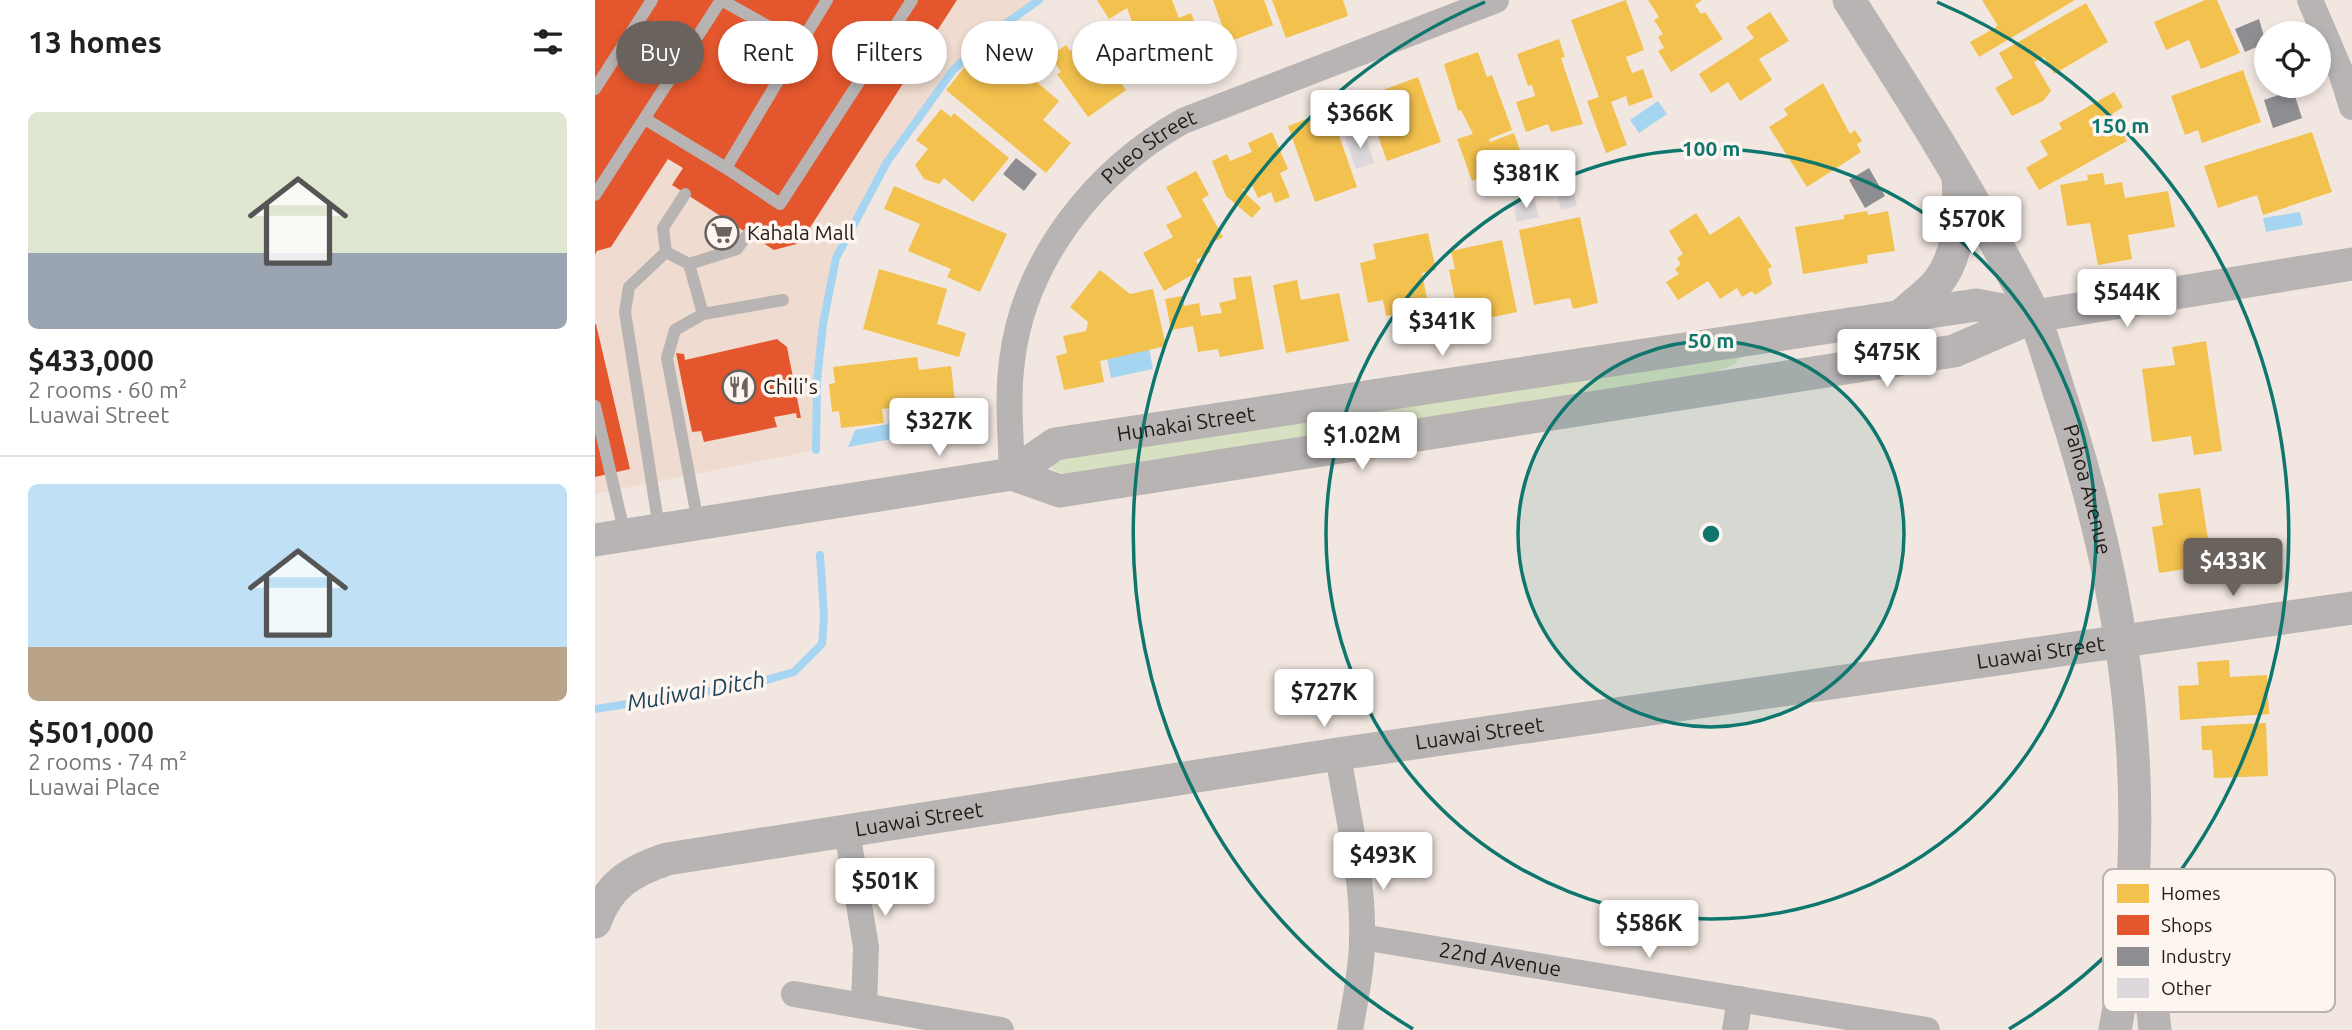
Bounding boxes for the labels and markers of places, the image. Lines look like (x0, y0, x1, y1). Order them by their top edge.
pin: $366K (1311, 90, 1409, 150)
pin: $381K (1477, 150, 1575, 210)
pin: $570K (1923, 196, 2021, 256)
supermarket icon: Kahala Mall (703, 214, 741, 252)
place label: Kahala Mall (747, 220, 855, 244)
pin: $544K (2078, 270, 2176, 329)
pin: $341K (1393, 298, 1491, 358)
pin: $475K (1838, 330, 1936, 389)
restaurant icon: Chili's (720, 368, 758, 406)
place label: Chili's (763, 374, 818, 398)
pin: $327K (890, 398, 988, 458)
pin: $1.02M (1305, 412, 1419, 472)
centre of rings (1699, 522, 1723, 546)
pin: $433K (2184, 538, 2282, 598)
pin: $727K (1275, 670, 1373, 729)
pin: $493K (1334, 832, 1432, 892)
pin: $501K (836, 858, 934, 918)
pin: $586K (1600, 900, 1698, 960)

